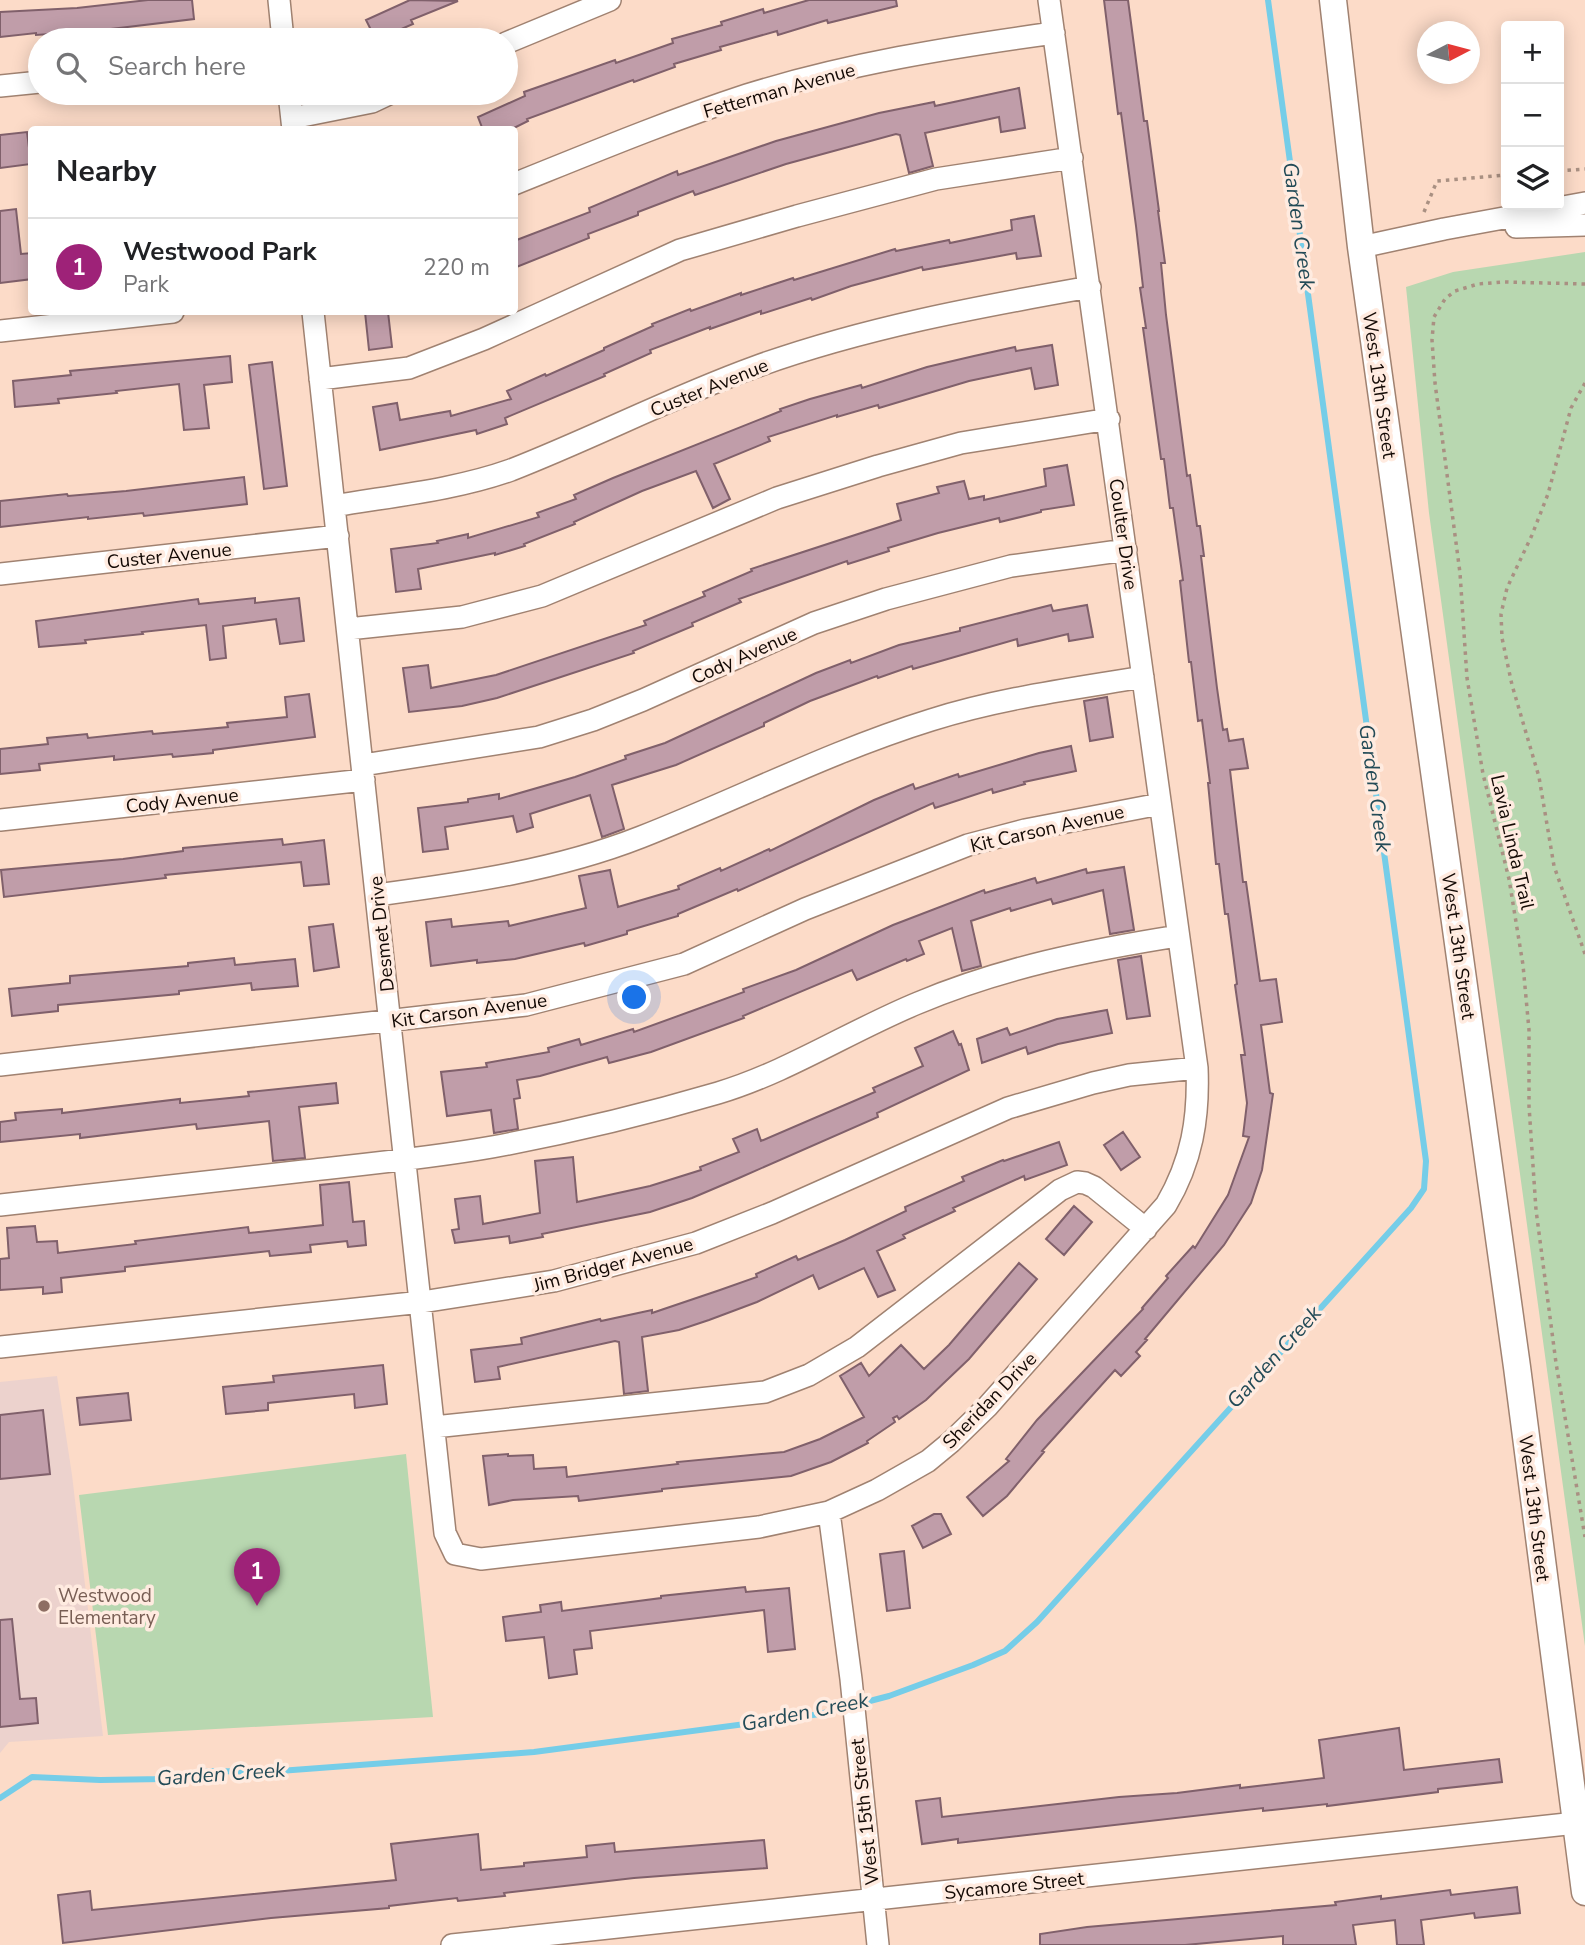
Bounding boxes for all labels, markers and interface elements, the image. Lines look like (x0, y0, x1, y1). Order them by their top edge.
north arrow (1417, 21, 1480, 84)
map controls (1501, 21, 1564, 210)
button: + (1501, 21, 1564, 84)
search box (28, 28, 518, 105)
icon: search (52, 48, 90, 86)
text: Search here (108, 49, 246, 84)
street label: Fetterman Avenue (700, 57, 858, 125)
button: − (1501, 84, 1564, 147)
button: layers (1501, 147, 1564, 210)
text: Nearby (56, 151, 156, 192)
water label: Garden Creek (1276, 160, 1322, 292)
text: Westwood Park (123, 234, 316, 269)
text: 1 (72, 252, 86, 283)
text: 220 m (423, 252, 490, 283)
text: Park (123, 269, 169, 300)
street label: West 13th Street (1356, 310, 1402, 460)
street label: Custer Avenue (646, 352, 772, 423)
street label: Coulter Drive (1102, 477, 1144, 592)
street label: Custer Avenue (105, 537, 233, 575)
street label: Cody Avenue (687, 621, 801, 691)
water label: Garden Creek (1352, 722, 1398, 854)
street label: Lavia Linda Trail (1484, 772, 1540, 913)
street label: Cody Avenue (125, 782, 240, 820)
street label: Kit Carson Avenue (968, 799, 1127, 859)
street label: West 13th Street (1435, 871, 1481, 1021)
street label: Desmet Drive (363, 875, 401, 993)
your location (617, 980, 651, 1014)
street label: Kit Carson Avenue (390, 987, 549, 1035)
street label: Jim Bridger Avenue (530, 1231, 696, 1299)
water label: Garden Creek (1220, 1299, 1328, 1414)
street label: Sheridan Drive (937, 1346, 1043, 1455)
street label: West 13th Street (1512, 1433, 1556, 1583)
pin: 1 (234, 1548, 280, 1606)
place label: Westwood Elementary (58, 1583, 156, 1631)
marker: Westwood Elementary (36, 1598, 52, 1614)
water label: Garden Creek (739, 1686, 871, 1738)
street label: West 15th Street (844, 1737, 886, 1887)
water label: Garden Creek (156, 1756, 287, 1792)
street label: Sycamore Street (943, 1866, 1086, 1906)

